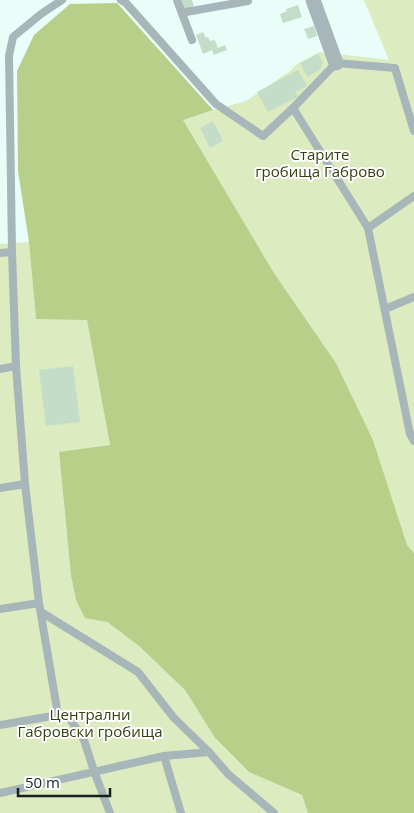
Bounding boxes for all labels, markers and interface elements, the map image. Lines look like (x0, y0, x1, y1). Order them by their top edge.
park label: Старите гробища Габрово (255, 144, 385, 181)
park label: Централни Габровски гробища (17, 704, 163, 741)
scale bar (18, 766, 110, 798)
text: 50 m (25, 772, 60, 792)

